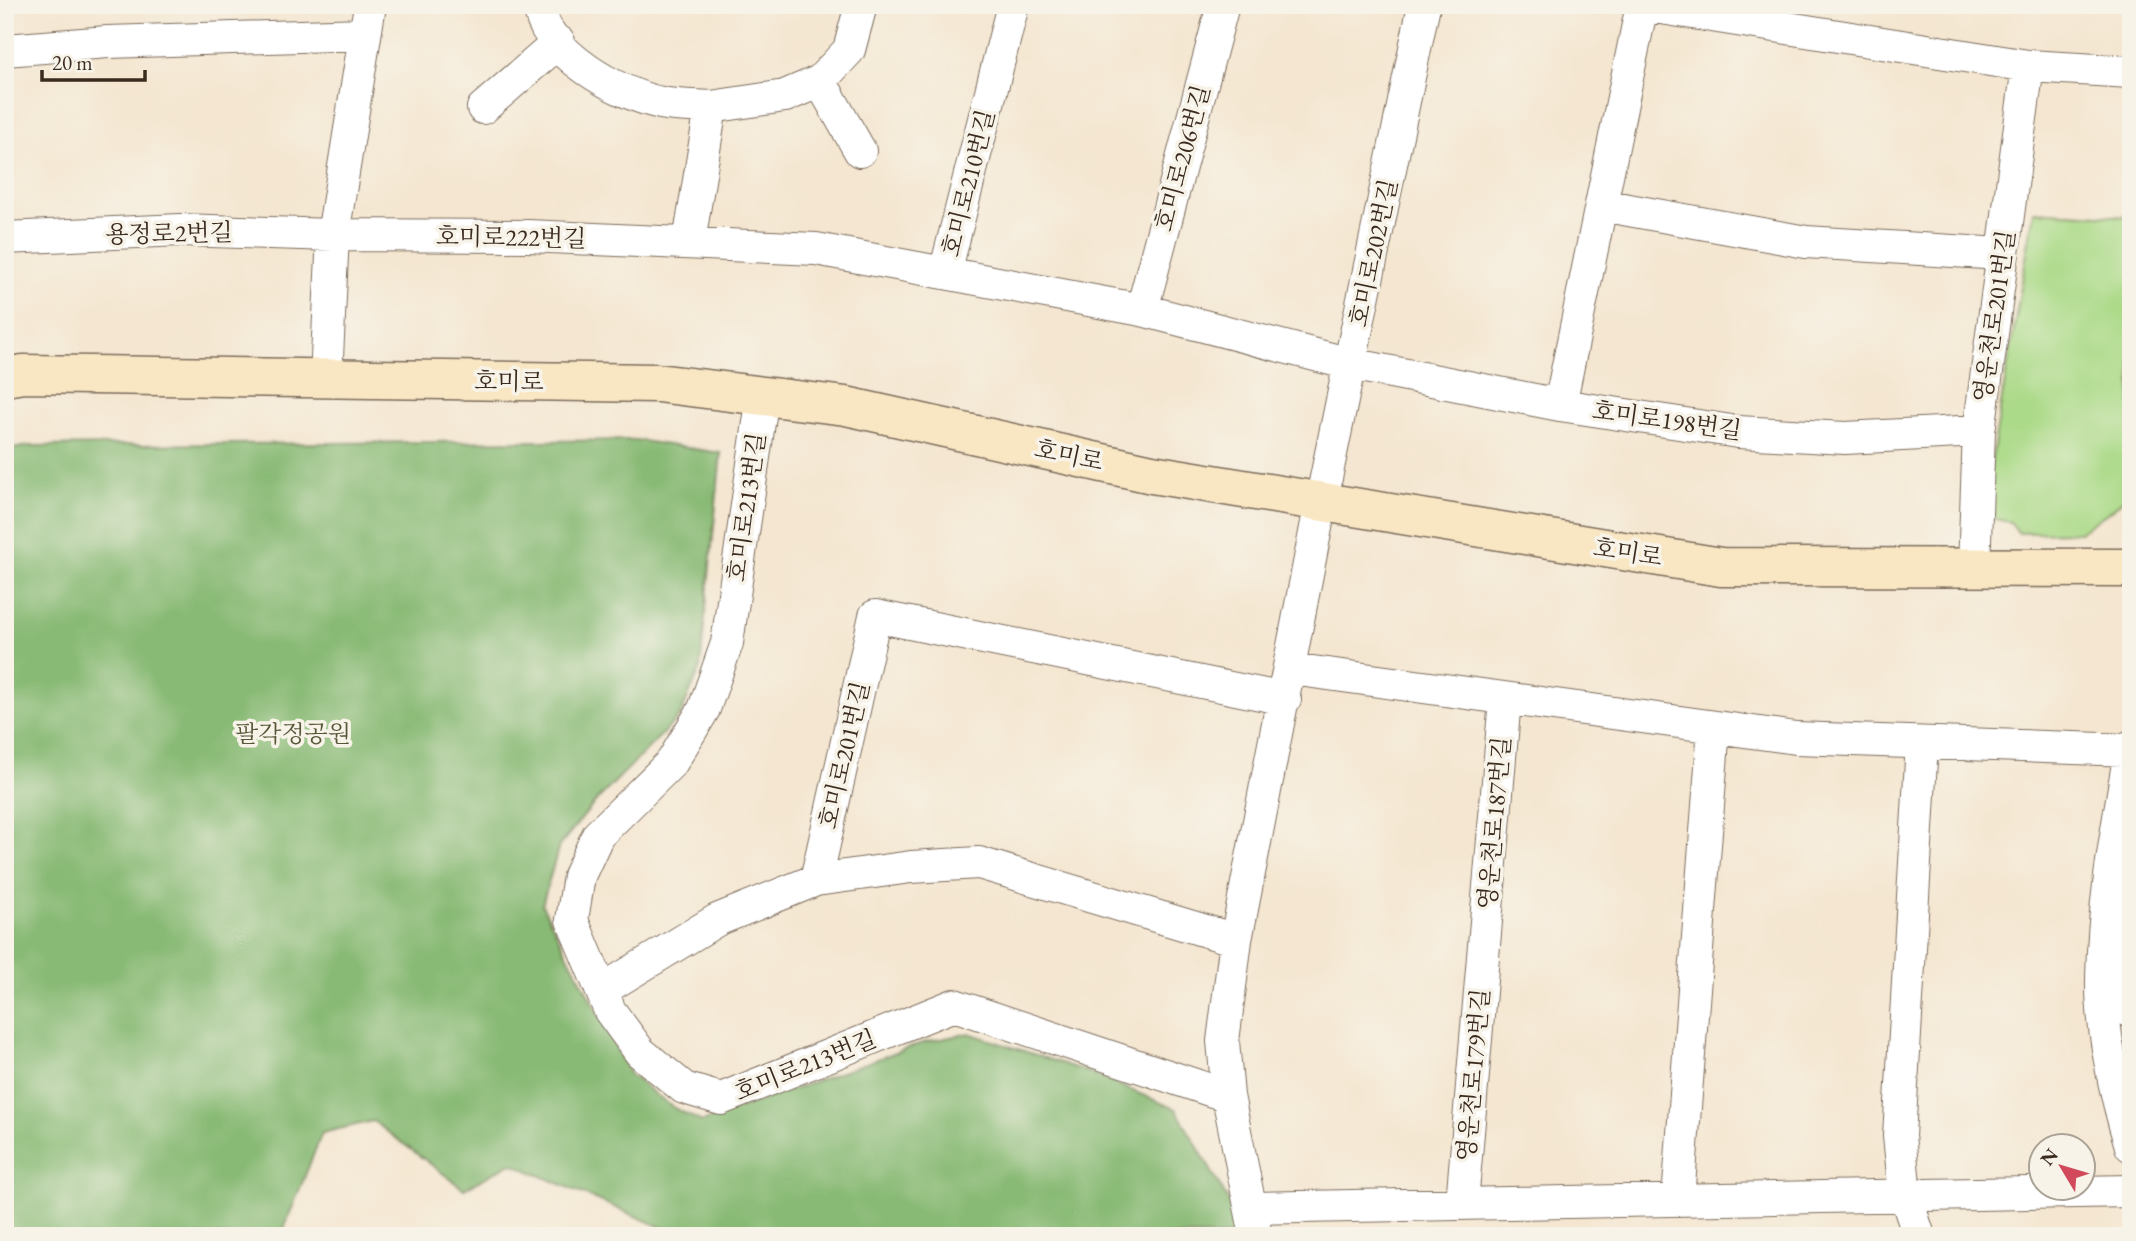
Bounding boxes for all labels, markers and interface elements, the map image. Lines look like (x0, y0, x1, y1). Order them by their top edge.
scale bar (42, 38, 145, 82)
text: 20 m (52, 49, 93, 76)
street label: 호미로206번길 (1148, 81, 1216, 235)
street label: 호미로210번길 (935, 106, 1001, 260)
street label: 호미로202번길 (1342, 176, 1404, 330)
street label: 용정로2번길 (105, 216, 233, 250)
street label: 호미로222번길 (435, 220, 587, 254)
street label: 영운천로201번길 (1967, 228, 2021, 404)
street label: 호미로 (474, 365, 544, 397)
street label: 호미로198번길 (1590, 394, 1744, 446)
street label: 호미로213번길 (720, 430, 772, 584)
street label: 호미로 (1032, 433, 1106, 477)
street label: 호미로 (1591, 531, 1665, 573)
street label: 호미로201번길 (812, 678, 876, 832)
park label: 팔각정공원 (235, 718, 351, 749)
street label: 영운천로187번길 (1471, 735, 1517, 911)
street label: 영운천로179번길 (1450, 987, 1496, 1163)
street label: 호미로213번길 (729, 1022, 881, 1108)
north arrow (2028, 1132, 2098, 1202)
text: N (2034, 1143, 2064, 1171)

